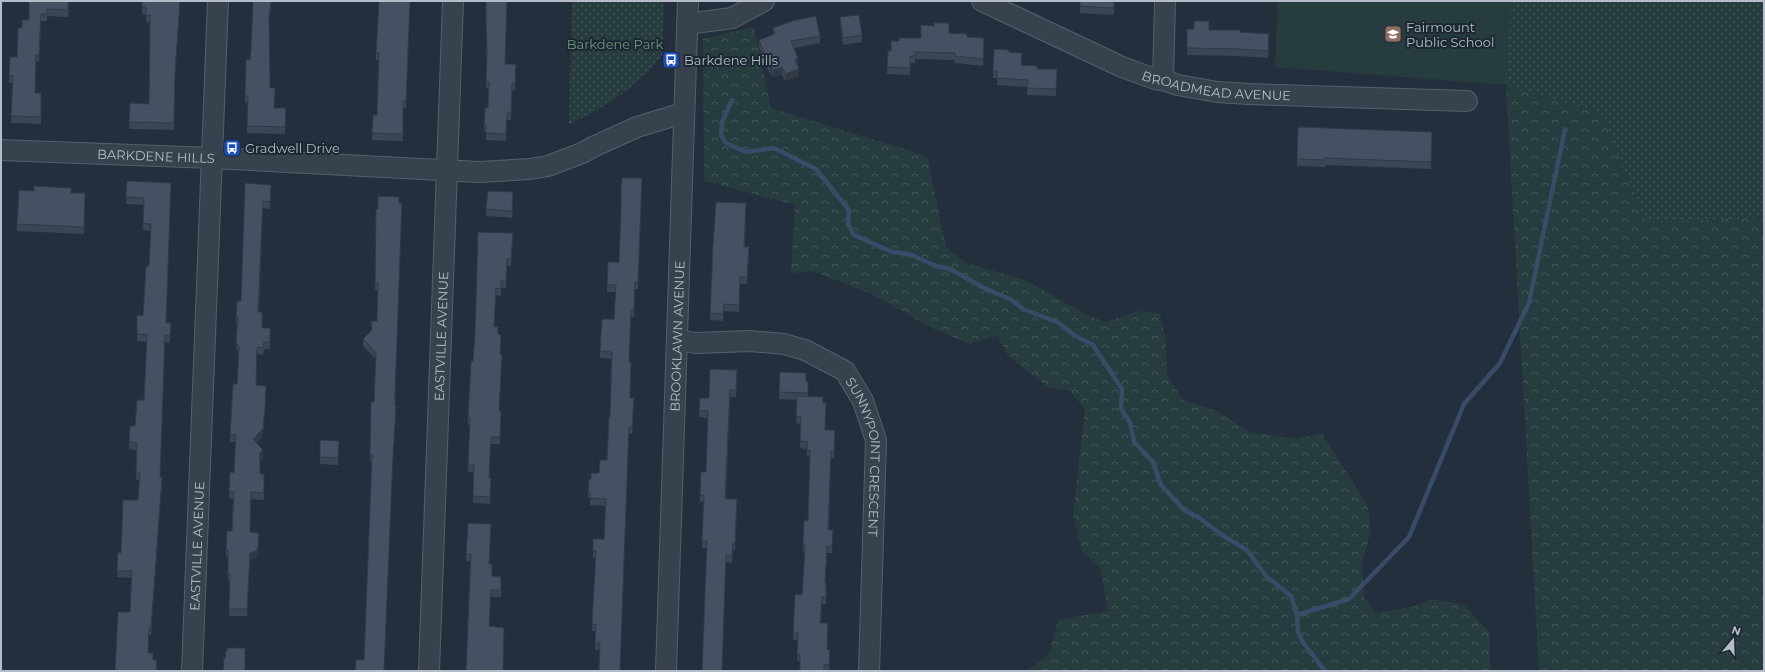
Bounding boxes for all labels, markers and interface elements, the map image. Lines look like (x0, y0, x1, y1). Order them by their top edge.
place label: Fairmount Public School (1406, 19, 1494, 50)
school or university icon: Fairmount Public School (1383, 24, 1403, 44)
park label: Barkdene Park (567, 36, 663, 52)
bus stop icon: Barkdene Hills (661, 50, 681, 70)
place label: Barkdene Hills (684, 52, 778, 68)
street label: BROADMEAD AVENUE (1140, 67, 1291, 103)
bus stop icon: Gradwell Drive (222, 138, 242, 158)
place label: Gradwell Drive (245, 140, 340, 156)
street label: BARKDENE HILLS (97, 146, 215, 166)
street label: BROOKLAWN AVENUE (667, 260, 687, 412)
street label: EASTVILLE AVENUE (431, 271, 451, 401)
street label: SUNNYPOINT CRESCENT (842, 374, 884, 537)
street label: EASTVILLE AVENUE (186, 481, 207, 611)
north arrow (1713, 620, 1753, 660)
text: N (1730, 622, 1743, 639)

